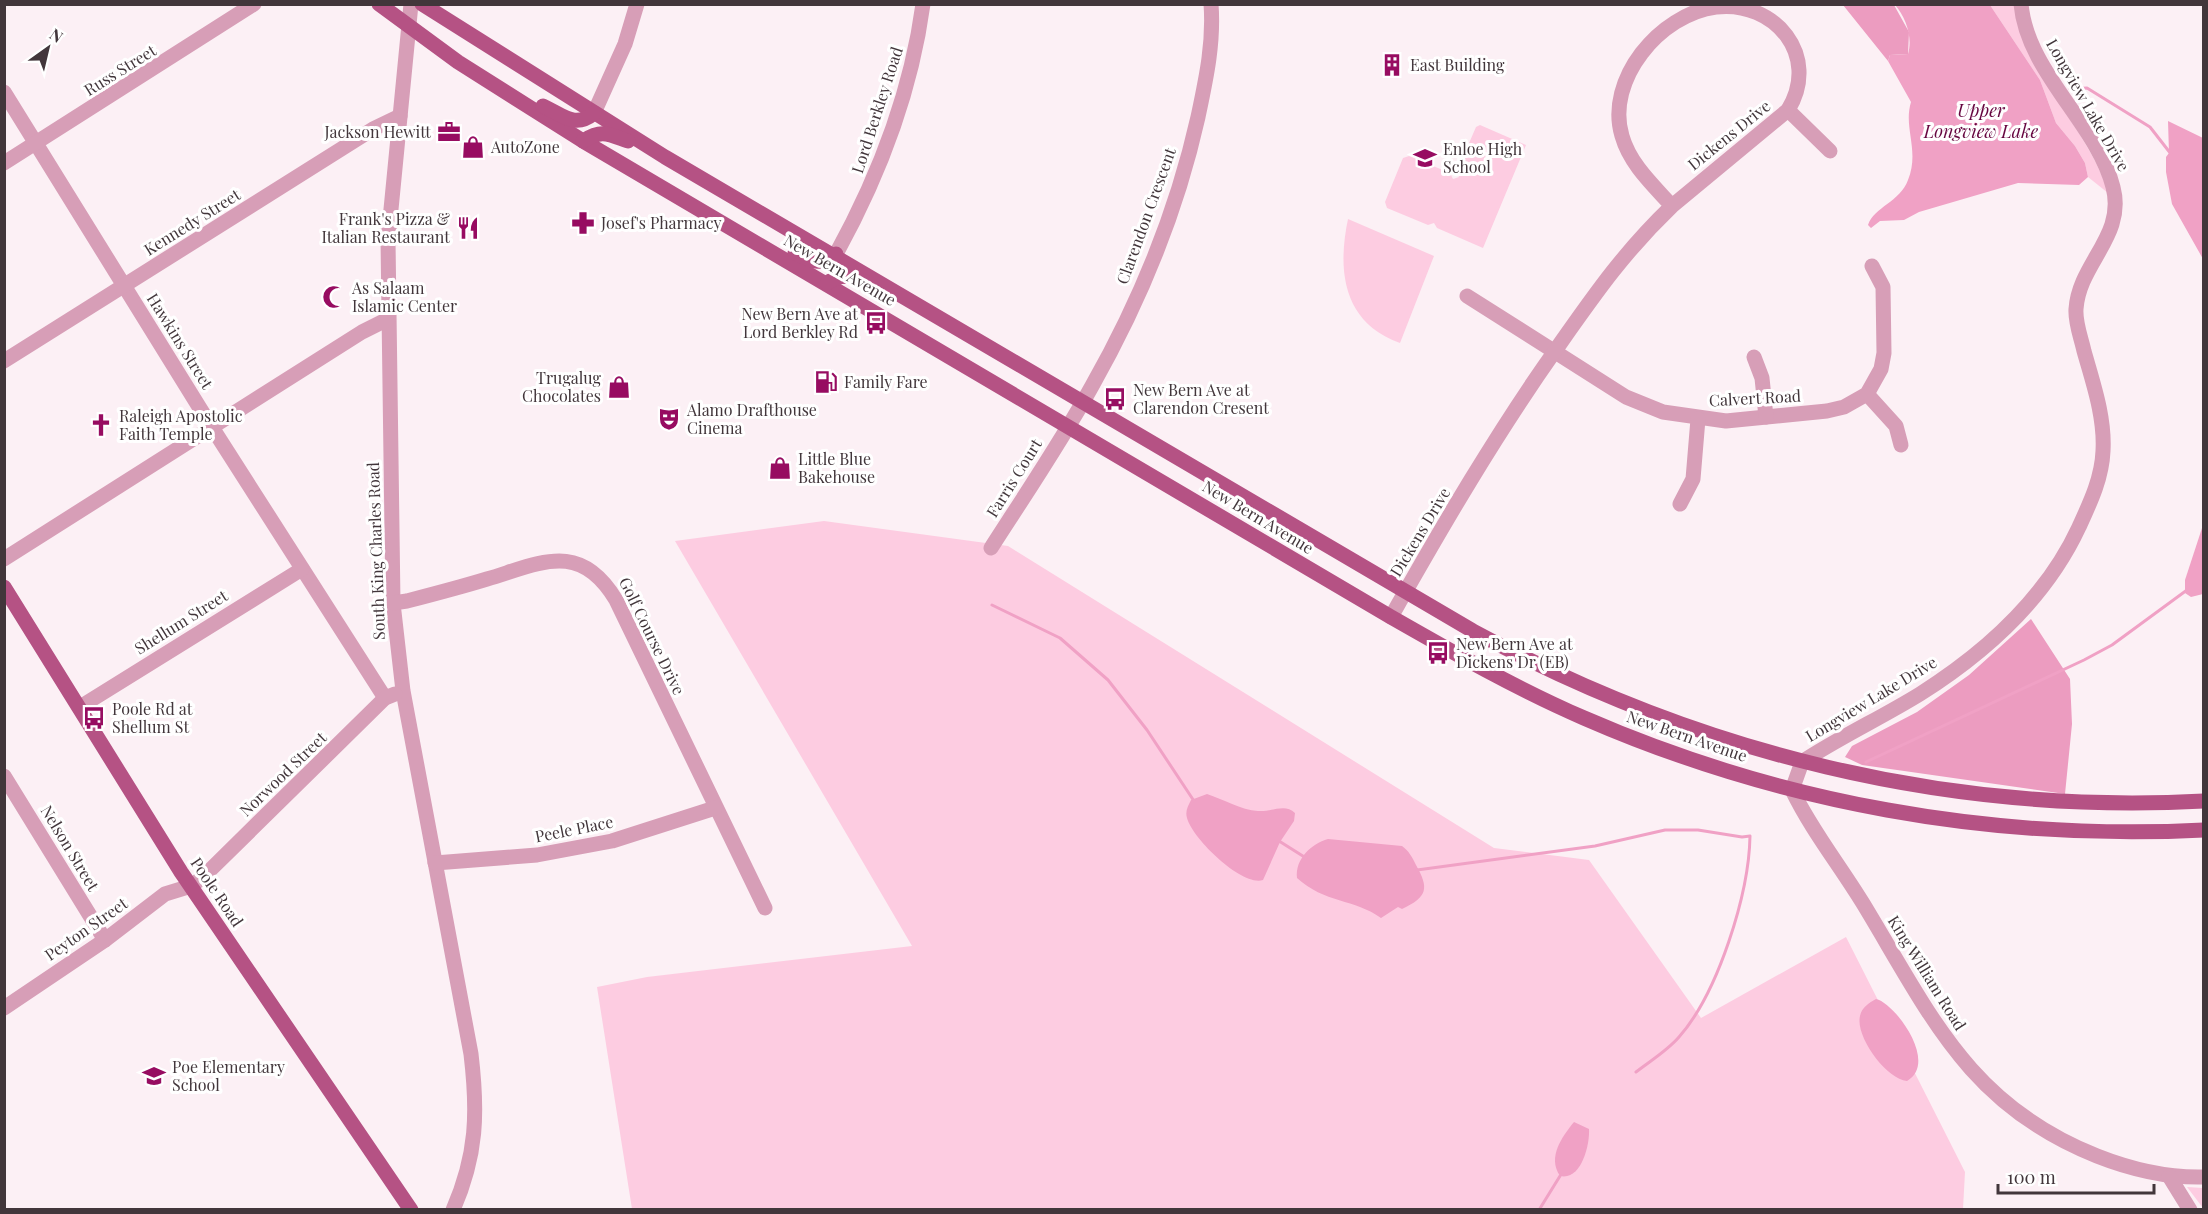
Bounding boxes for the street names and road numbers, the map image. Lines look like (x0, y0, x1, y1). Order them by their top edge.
street label: Longview Lake Drive (2042, 35, 2135, 175)
street label: Russ Street (80, 39, 160, 100)
street label: Lord Berkley Road (846, 44, 907, 176)
street label: Dickens Drive (1683, 95, 1774, 174)
street label: Clarendon Crescent (1111, 144, 1180, 287)
street label: Kennedy Street (140, 183, 244, 260)
street label: New Bern Avenue (780, 229, 900, 310)
street label: Hawkins Street (143, 289, 218, 393)
street label: Calvert Road (1708, 385, 1802, 410)
street label: Farris Court (981, 434, 1046, 521)
street label: South King Charles Road (362, 462, 389, 640)
street label: New Bern Avenue (1199, 475, 1318, 558)
street label: Dickens Drive (1385, 483, 1454, 580)
street label: Golf Course Drive (615, 574, 690, 698)
street label: Shellum Street (130, 584, 231, 658)
street label: Longview Lake Drive (1801, 651, 1940, 746)
street label: New Bern Avenue (1624, 705, 1750, 766)
street label: Norwood Street (235, 727, 331, 820)
street label: Nelson Street (37, 801, 104, 895)
street label: Peele Place (533, 811, 615, 846)
street label: Poole Road (186, 853, 248, 931)
street label: Peyton Street (40, 892, 131, 965)
street label: King William Road (1884, 911, 1971, 1034)

